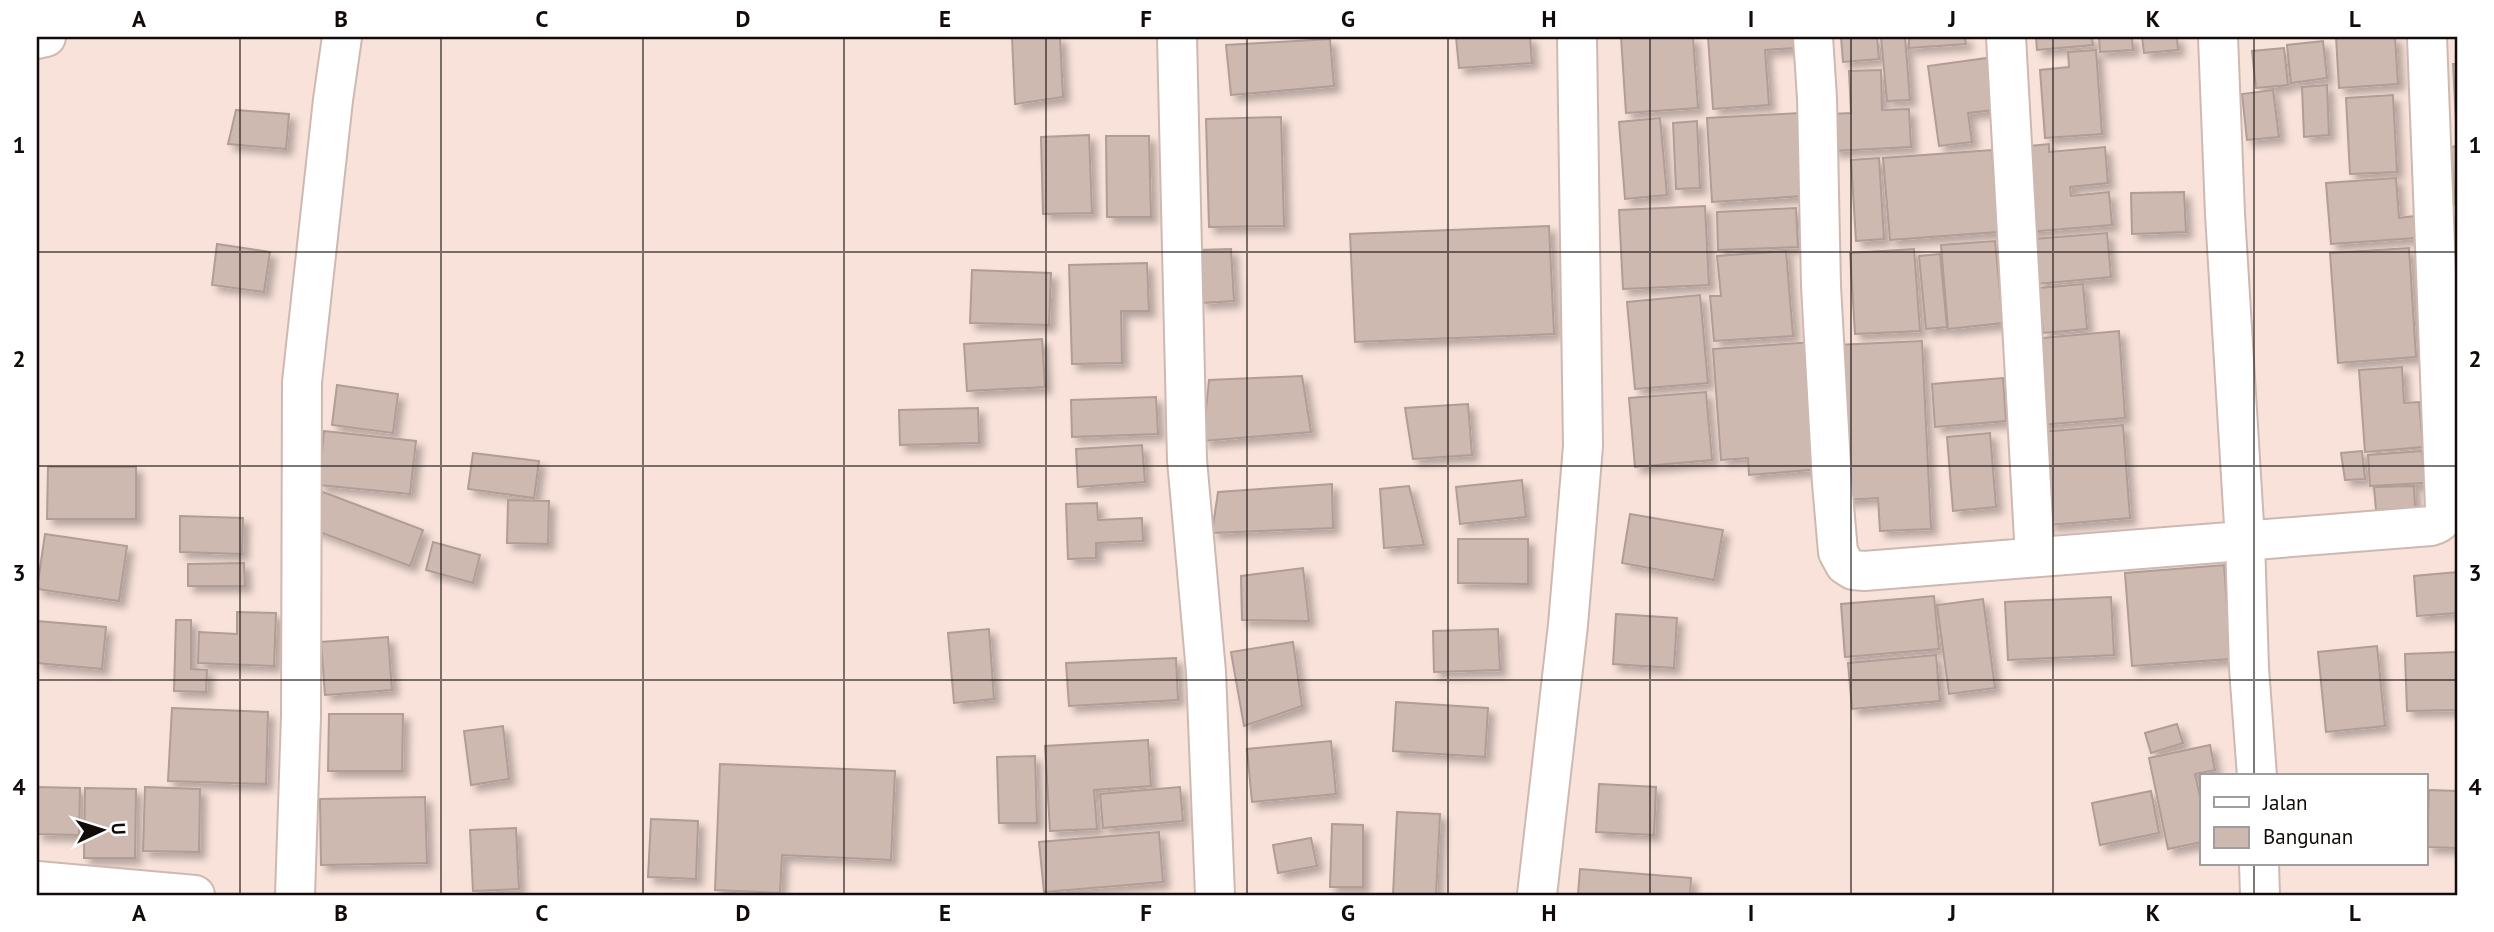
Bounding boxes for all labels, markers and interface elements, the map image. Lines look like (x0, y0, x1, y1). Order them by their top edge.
text: A (132, 4, 146, 33)
text: B (334, 4, 348, 33)
text: C (536, 4, 549, 33)
text: D (736, 4, 750, 33)
text: E (939, 4, 951, 33)
text: F (1140, 4, 1152, 33)
text: G (1341, 4, 1355, 33)
text: H (1542, 4, 1556, 33)
text: I (1748, 4, 1754, 33)
text: J (1947, 4, 1956, 33)
text: K (2146, 4, 2160, 33)
text: L (2349, 4, 2361, 33)
text: 1 (12, 130, 26, 159)
text: 1 (2468, 130, 2482, 159)
text: 2 (12, 344, 26, 373)
text: 2 (2468, 344, 2482, 373)
text: 3 (12, 558, 26, 587)
text: 3 (2468, 558, 2482, 587)
text: 4 (12, 772, 26, 801)
text: 4 (2468, 772, 2482, 801)
legend (2200, 774, 2428, 866)
text: Jalan (2262, 789, 2308, 816)
north arrow (66, 796, 136, 866)
text: U (107, 822, 131, 836)
text: Bangunan (2263, 823, 2353, 850)
text: A (132, 898, 146, 927)
text: B (334, 898, 348, 927)
text: C (536, 898, 549, 927)
text: D (736, 898, 750, 927)
text: E (939, 898, 951, 927)
text: F (1140, 898, 1152, 927)
text: G (1341, 898, 1355, 927)
text: H (1542, 898, 1556, 927)
text: I (1748, 898, 1754, 927)
text: J (1947, 898, 1956, 927)
text: K (2146, 898, 2160, 927)
text: L (2349, 898, 2361, 927)

